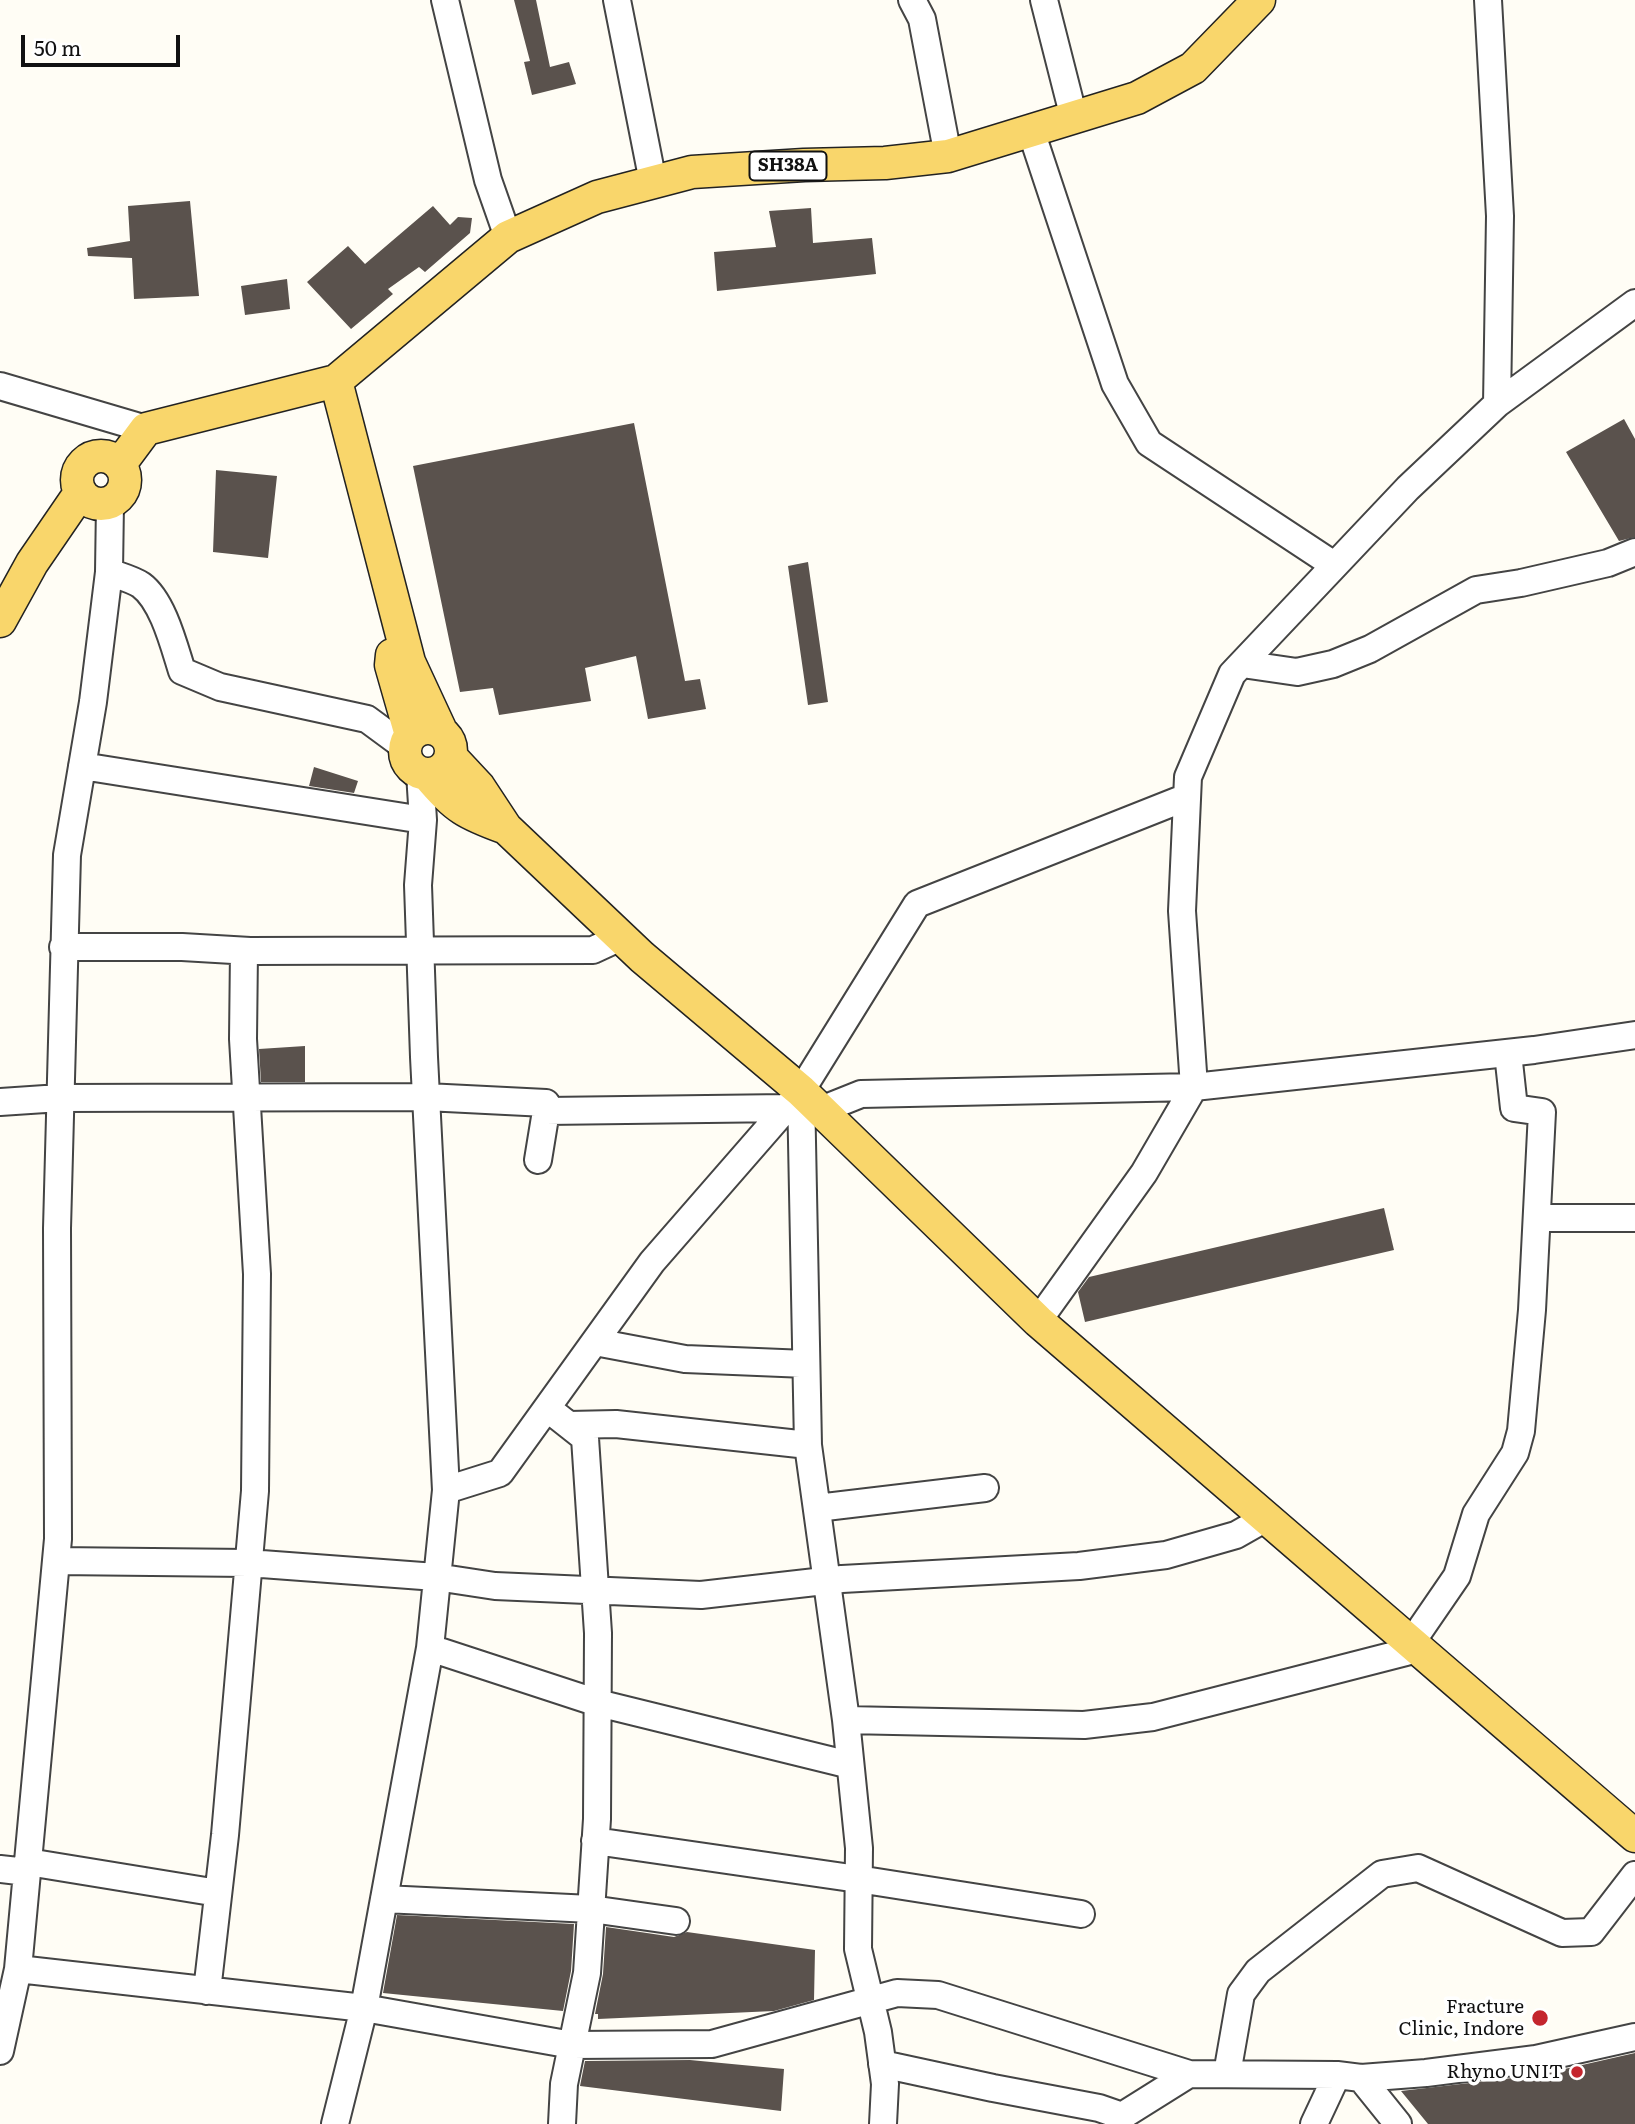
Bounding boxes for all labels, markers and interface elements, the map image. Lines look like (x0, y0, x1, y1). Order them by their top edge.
scale bar (24, 21, 184, 65)
text: 50 m (34, 31, 81, 62)
road number: SH38A (750, 152, 826, 181)
place label: Fracture Clinic, Indore (1399, 1996, 1524, 2040)
marker: Fracture Clinic, Indore (1530, 2008, 1550, 2028)
place label: Rhyno UNIT (1446, 2061, 1563, 2083)
marker: Rhyno UNIT (1569, 2064, 1585, 2080)

